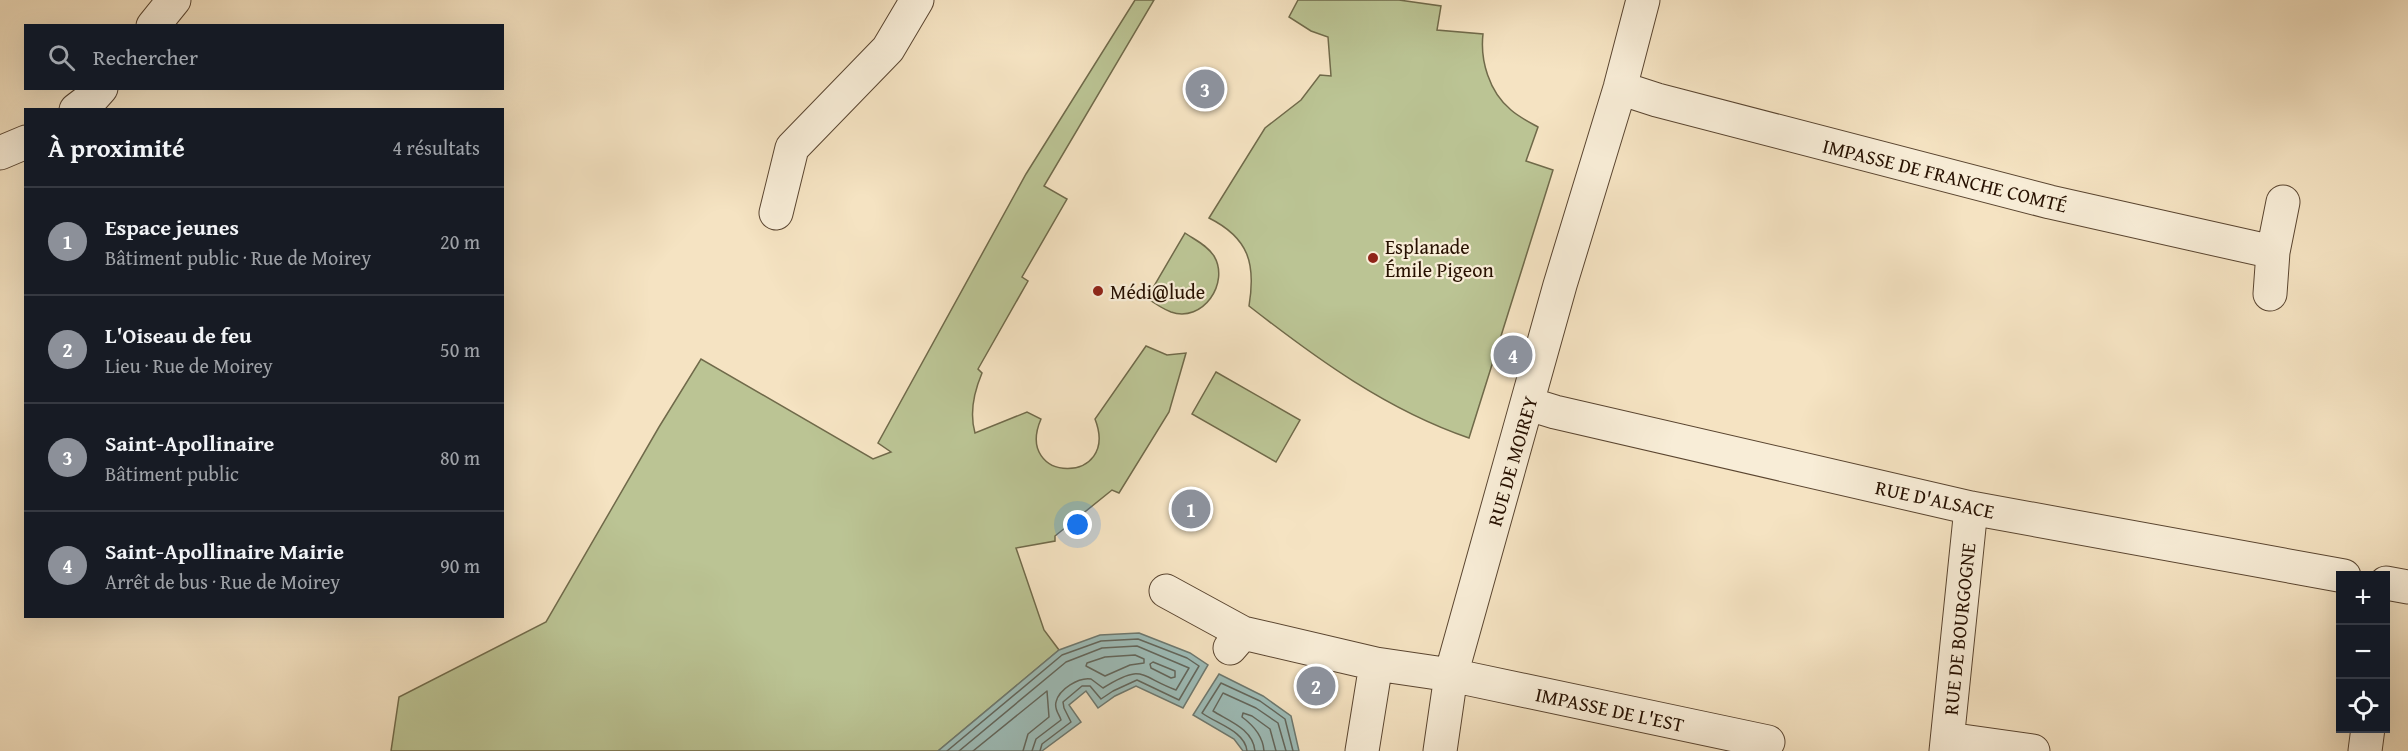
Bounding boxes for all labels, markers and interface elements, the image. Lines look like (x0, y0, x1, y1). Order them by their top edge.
search box (24, 24, 504, 90)
icon: search (45, 41, 78, 74)
text: Rechercher (93, 41, 198, 73)
pin: 3 (1186, 66, 1224, 112)
text: À proximité (48, 128, 185, 167)
street label: IMPASSE DE FRANCHE COMTÉ (1820, 131, 2070, 219)
text: 4 résultats (392, 133, 480, 162)
text: Espace jeunes (105, 211, 239, 243)
text: 1 (62, 227, 73, 256)
text: 20 m (440, 227, 480, 256)
place label: Esplanade Émile Pigeon (1385, 232, 1494, 284)
text: Bâtiment public · Rue de Moirey (105, 243, 371, 272)
marker: Esplanade Émile Pigeon (1366, 251, 1380, 265)
place label: Médi@lude (1110, 277, 1205, 306)
marker: Médi@lude (1091, 284, 1105, 298)
text: L'Oiseau de feu (105, 319, 252, 351)
pin: 4 (1494, 332, 1532, 378)
text: 2 (62, 335, 73, 364)
text: 50 m (440, 335, 480, 364)
text: Lieu · Rue de Moirey (105, 351, 273, 380)
street label: RUE DE MOIREY (1480, 392, 1544, 530)
text: Saint-Apollinaire (105, 427, 274, 459)
text: 3 (62, 443, 73, 472)
text: 80 m (440, 443, 480, 472)
text: Bâtiment public (105, 459, 239, 488)
street label: RUE D'ALSACE (1873, 472, 1997, 526)
pin: 1 (1172, 486, 1210, 532)
your location (1063, 510, 1092, 539)
text: Saint-Apollinaire Mairie (105, 535, 344, 567)
street label: RUE DE BOURGOGNE (1936, 541, 1982, 717)
text: 4 (62, 551, 73, 580)
text: 90 m (440, 551, 480, 580)
text: Arrêt de bus · Rue de Moirey (105, 567, 340, 596)
map controls (2336, 571, 2390, 733)
button: + (2336, 571, 2390, 625)
button: − (2336, 625, 2390, 679)
pin: 2 (1296, 664, 1336, 708)
street label: IMPASSE DE L'EST (1533, 679, 1687, 739)
button: locate (2336, 679, 2390, 733)

